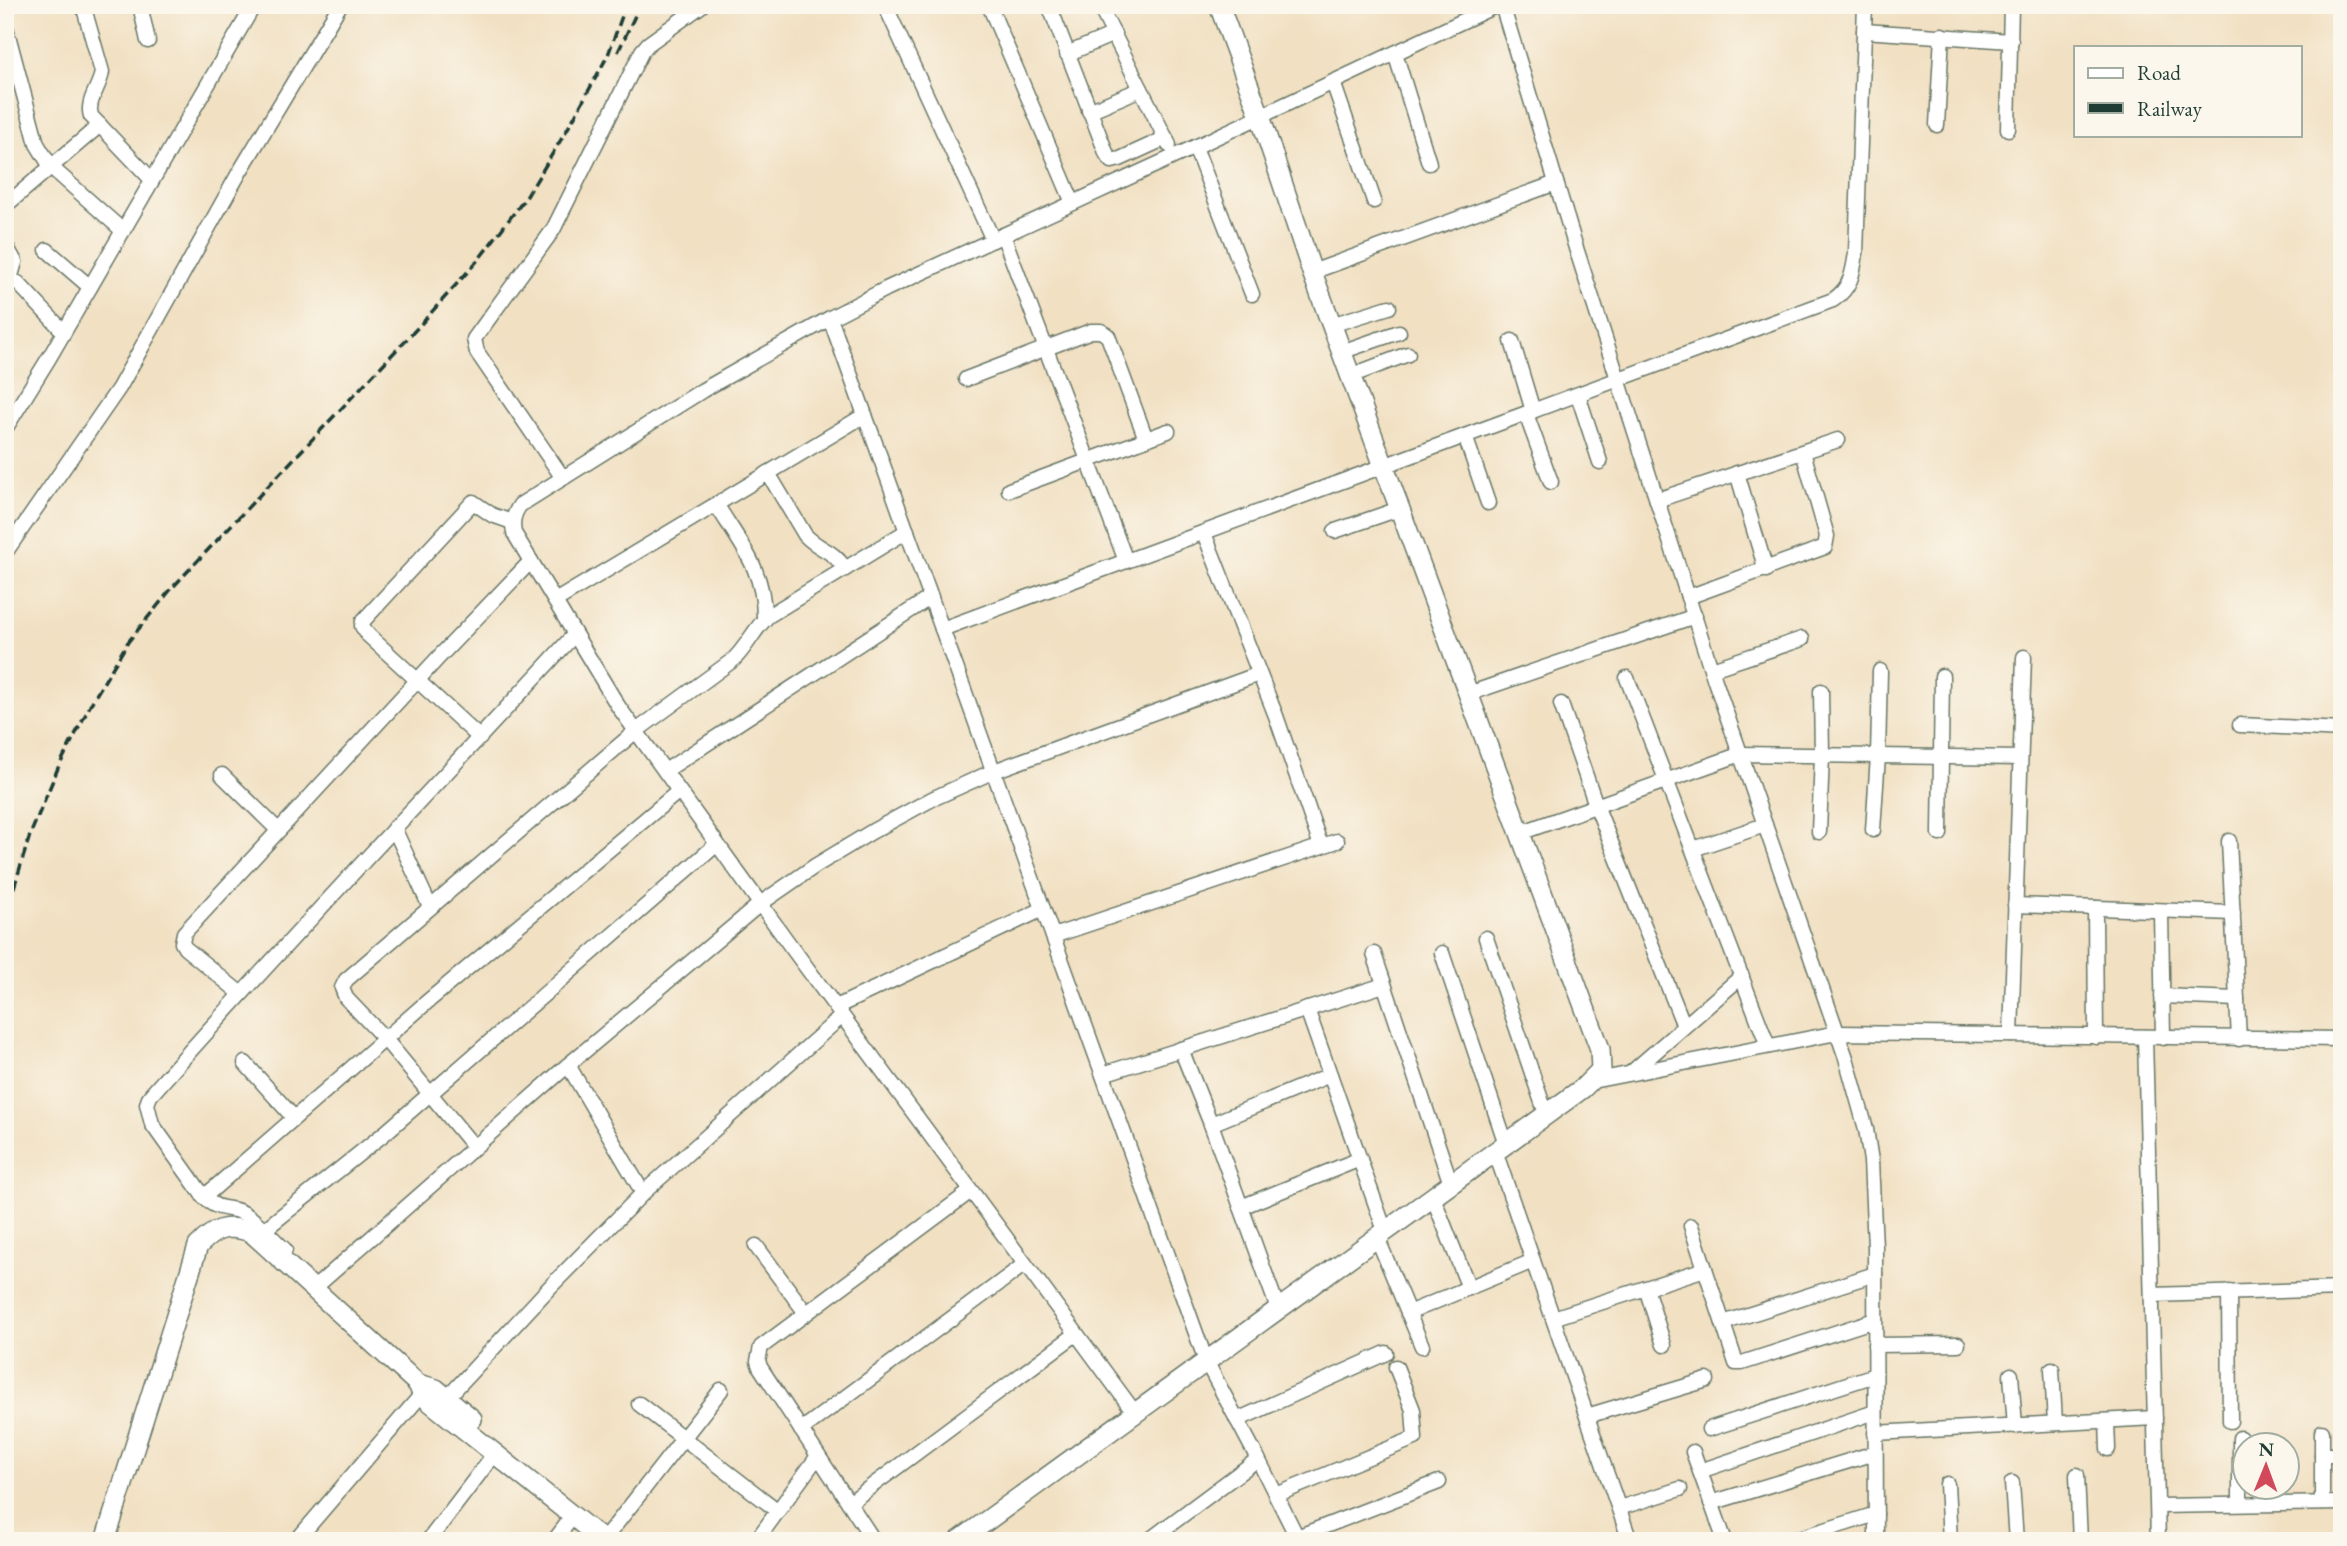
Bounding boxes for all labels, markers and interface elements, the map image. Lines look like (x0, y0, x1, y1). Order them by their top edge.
legend (2074, 46, 2302, 136)
text: Road (2137, 59, 2181, 86)
text: Railway (2137, 95, 2203, 122)
north arrow (2232, 1430, 2302, 1500)
text: N (2258, 1437, 2275, 1462)

